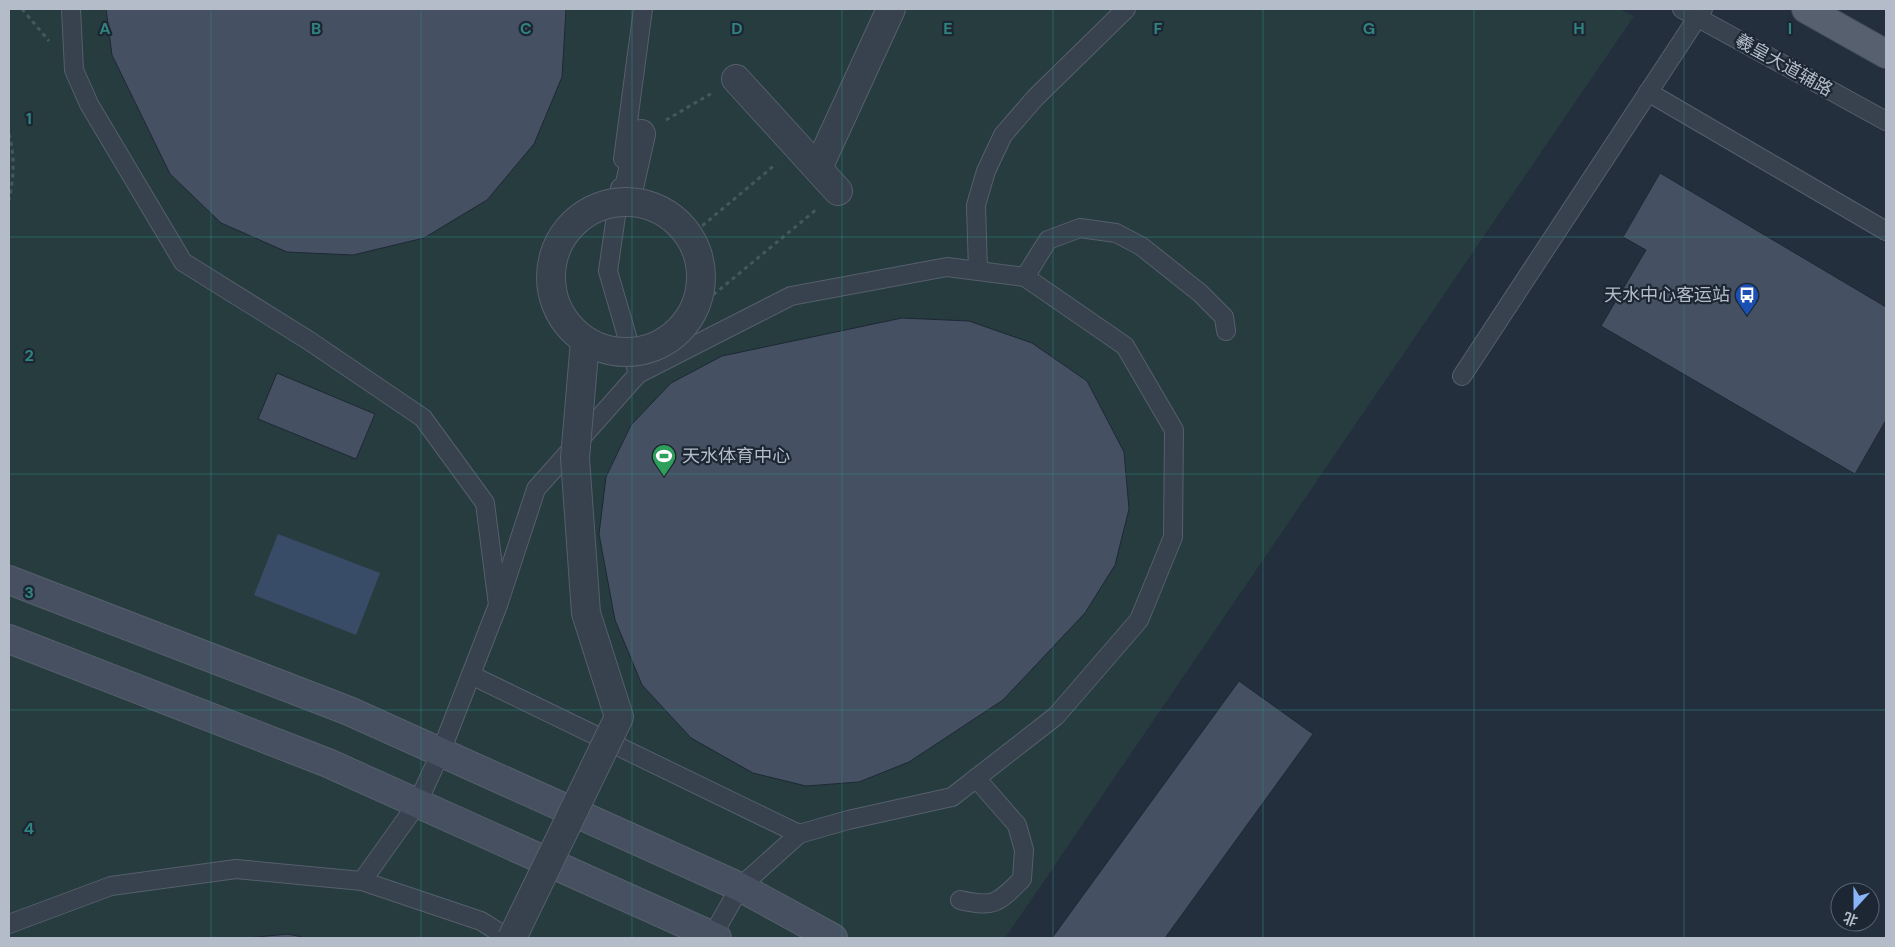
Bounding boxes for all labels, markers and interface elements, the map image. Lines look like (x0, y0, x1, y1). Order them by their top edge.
text: A (99, 18, 111, 39)
text: B (311, 18, 321, 39)
text: C (520, 18, 532, 39)
text: D (731, 18, 743, 39)
text: E (943, 18, 953, 39)
text: F (1154, 18, 1163, 39)
text: G (1363, 18, 1375, 39)
text: H (1573, 18, 1585, 39)
text: I (1788, 18, 1792, 39)
street label: 羲皇大道辅路 (1731, 28, 1837, 102)
text: 1 (26, 108, 32, 129)
bus stop icon: 天水中心客运站 (1734, 282, 1760, 316)
place label: 天水中心客运站 (1604, 283, 1730, 307)
text: 2 (24, 345, 34, 366)
sports icon: 天水体育中心 (651, 443, 677, 477)
place label: 天水体育中心 (682, 444, 790, 468)
text: 3 (24, 582, 34, 603)
text: 4 (24, 818, 34, 839)
north arrow (1830, 882, 1880, 932)
text: 北 (1841, 908, 1860, 930)

